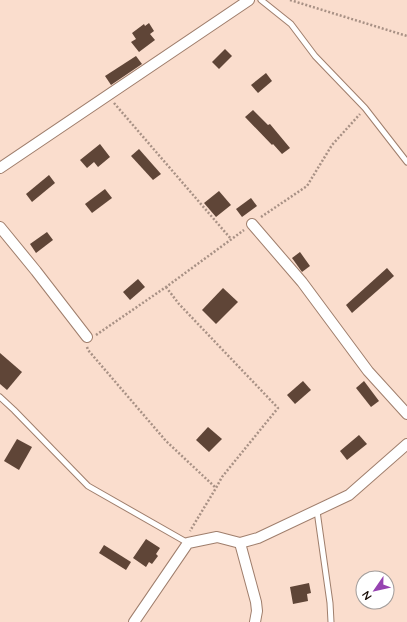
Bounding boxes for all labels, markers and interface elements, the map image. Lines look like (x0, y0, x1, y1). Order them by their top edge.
north arrow (355, 570, 395, 610)
text: N (359, 588, 375, 603)

